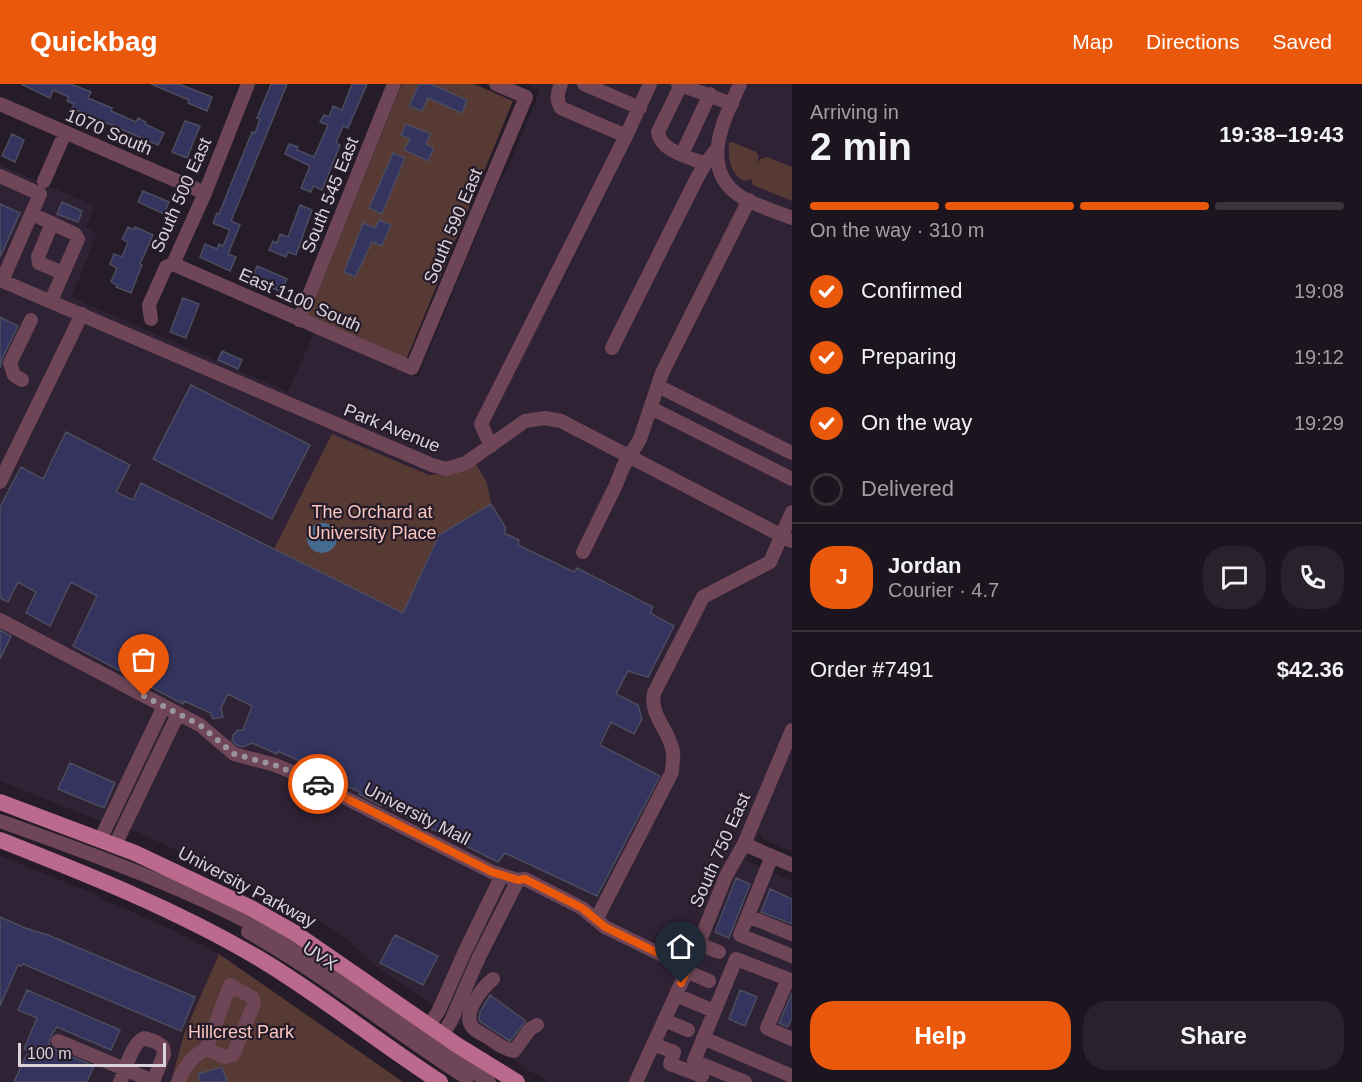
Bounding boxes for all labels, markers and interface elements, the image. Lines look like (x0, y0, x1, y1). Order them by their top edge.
text: Quickbag (30, 26, 158, 57)
text: Map (1072, 30, 1113, 53)
text: Directions (1146, 30, 1239, 53)
text: Saved (1272, 30, 1332, 53)
text: Arriving in (810, 101, 899, 123)
street label: 1070 South (63, 105, 155, 159)
text: 19:38–19:43 (1219, 122, 1344, 147)
text: 2 min (810, 125, 912, 168)
street label: South 545 East (298, 134, 362, 256)
street label: South 500 East (147, 135, 215, 255)
street label: South 590 East (420, 165, 486, 287)
text: On the way · 310 m (810, 219, 985, 241)
street label: East 1100 South (236, 264, 364, 336)
icon: check (810, 275, 843, 308)
text: Confirmed (861, 278, 962, 303)
text: 19:08 (1294, 280, 1344, 302)
icon: check (810, 341, 843, 374)
text: Preparing (861, 344, 956, 369)
text: 19:12 (1294, 346, 1344, 368)
street label: Park Avenue (341, 400, 443, 456)
icon: check (810, 407, 843, 440)
text: On the way (861, 410, 972, 435)
text: 19:29 (1294, 412, 1344, 434)
text: Delivered (861, 476, 954, 501)
park label: The Orchard at University Place (307, 502, 437, 543)
button: chat (1203, 546, 1266, 609)
button: phone (1281, 546, 1344, 609)
text: Jordan (888, 553, 961, 578)
text: J (835, 564, 848, 589)
text: Courier · 4.7 (888, 579, 999, 601)
pin (118, 634, 169, 696)
icon: bag (127, 643, 160, 676)
text: Order #7491 (810, 657, 934, 682)
text: $42.36 (1277, 657, 1344, 682)
courier (288, 754, 348, 814)
icon: car (302, 768, 335, 801)
street label: University Mall (360, 779, 474, 849)
street label: South 750 East (686, 790, 754, 910)
street label: University Parkway (175, 842, 319, 932)
pin (655, 921, 706, 983)
icon: home (664, 930, 697, 963)
street label: UVX (299, 937, 341, 975)
button: Help (810, 1001, 1071, 1070)
button: Share (1083, 1001, 1344, 1070)
park label: Hillcrest Park (188, 1022, 295, 1042)
scale bar (18, 1040, 166, 1068)
text: 100 m (27, 1045, 71, 1062)

